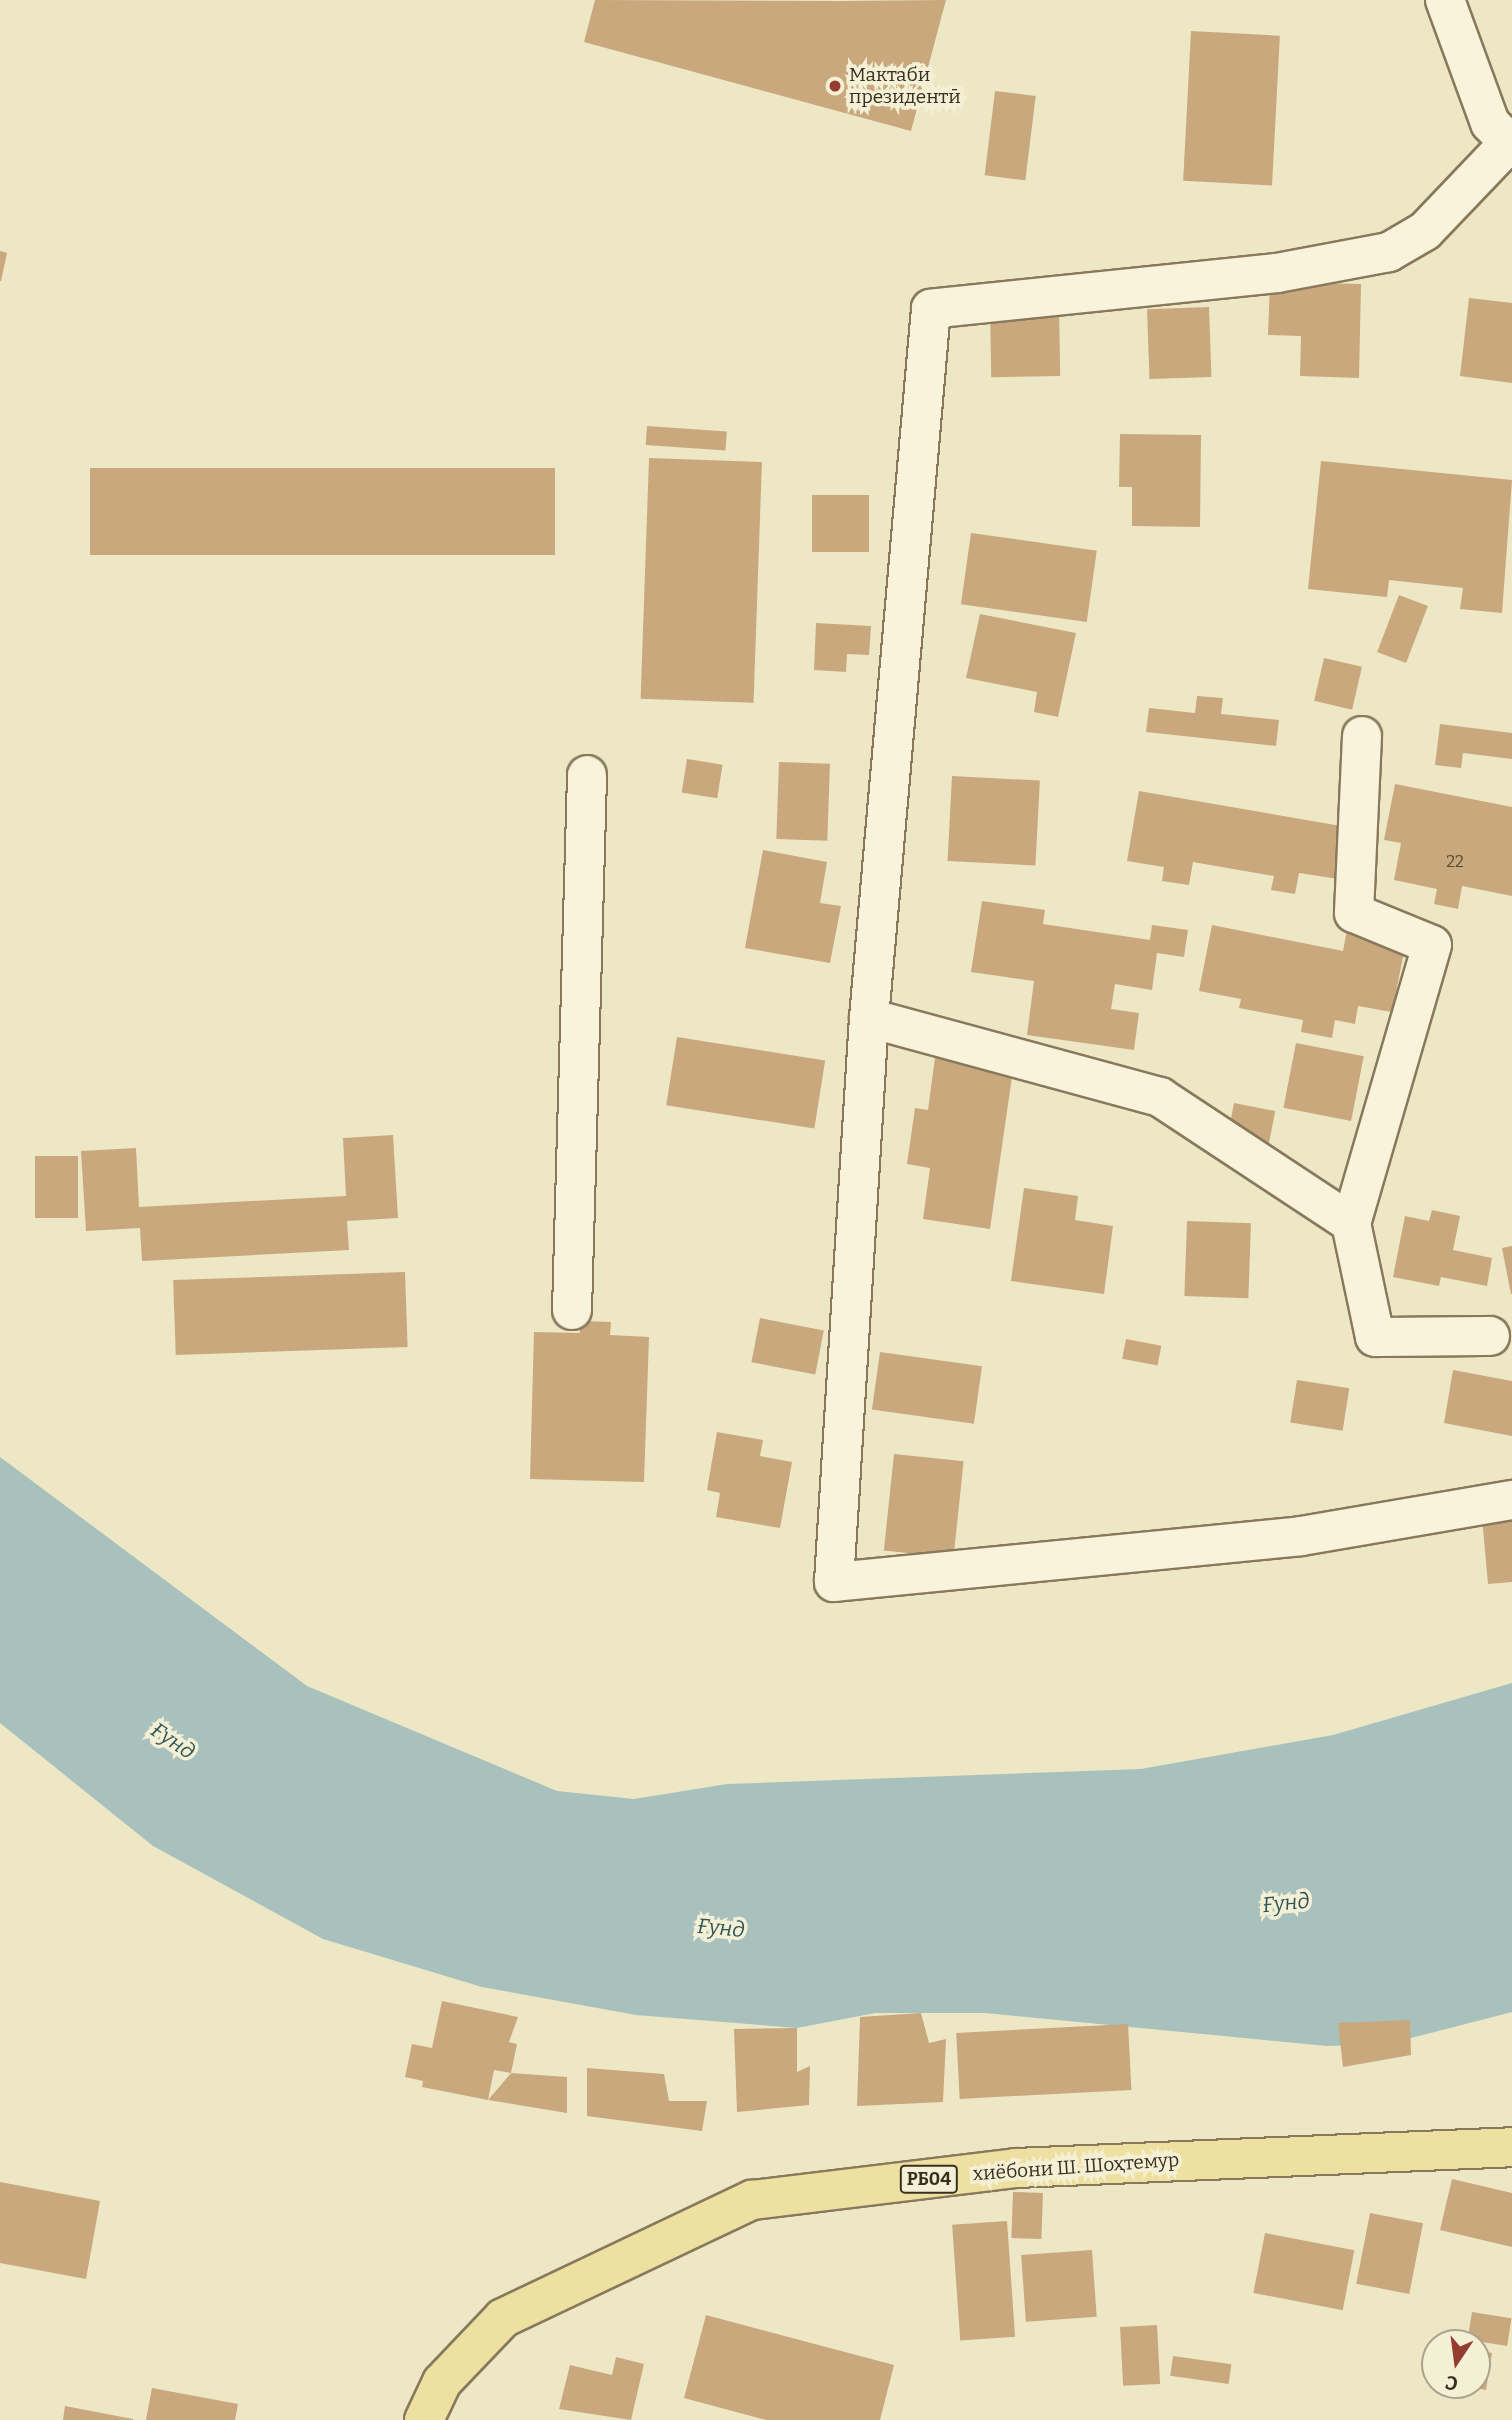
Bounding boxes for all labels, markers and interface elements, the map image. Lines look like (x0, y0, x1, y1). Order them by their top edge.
place label: Мактаби президентӣ (849, 64, 961, 108)
marker: Мактаби президентӣ (827, 78, 843, 94)
house number: 22 (1446, 852, 1464, 872)
water label: Ғунд (146, 1717, 200, 1765)
water label: Ғунд (1261, 1888, 1311, 1918)
water label: Ғунд (696, 1913, 746, 1943)
street label: хиёбони Ш. Шоҳтемур (972, 2148, 1180, 2186)
road number: РБ04 (899, 2164, 959, 2194)
north arrow (1421, 2329, 1491, 2399)
text: С (1443, 2370, 1460, 2396)

